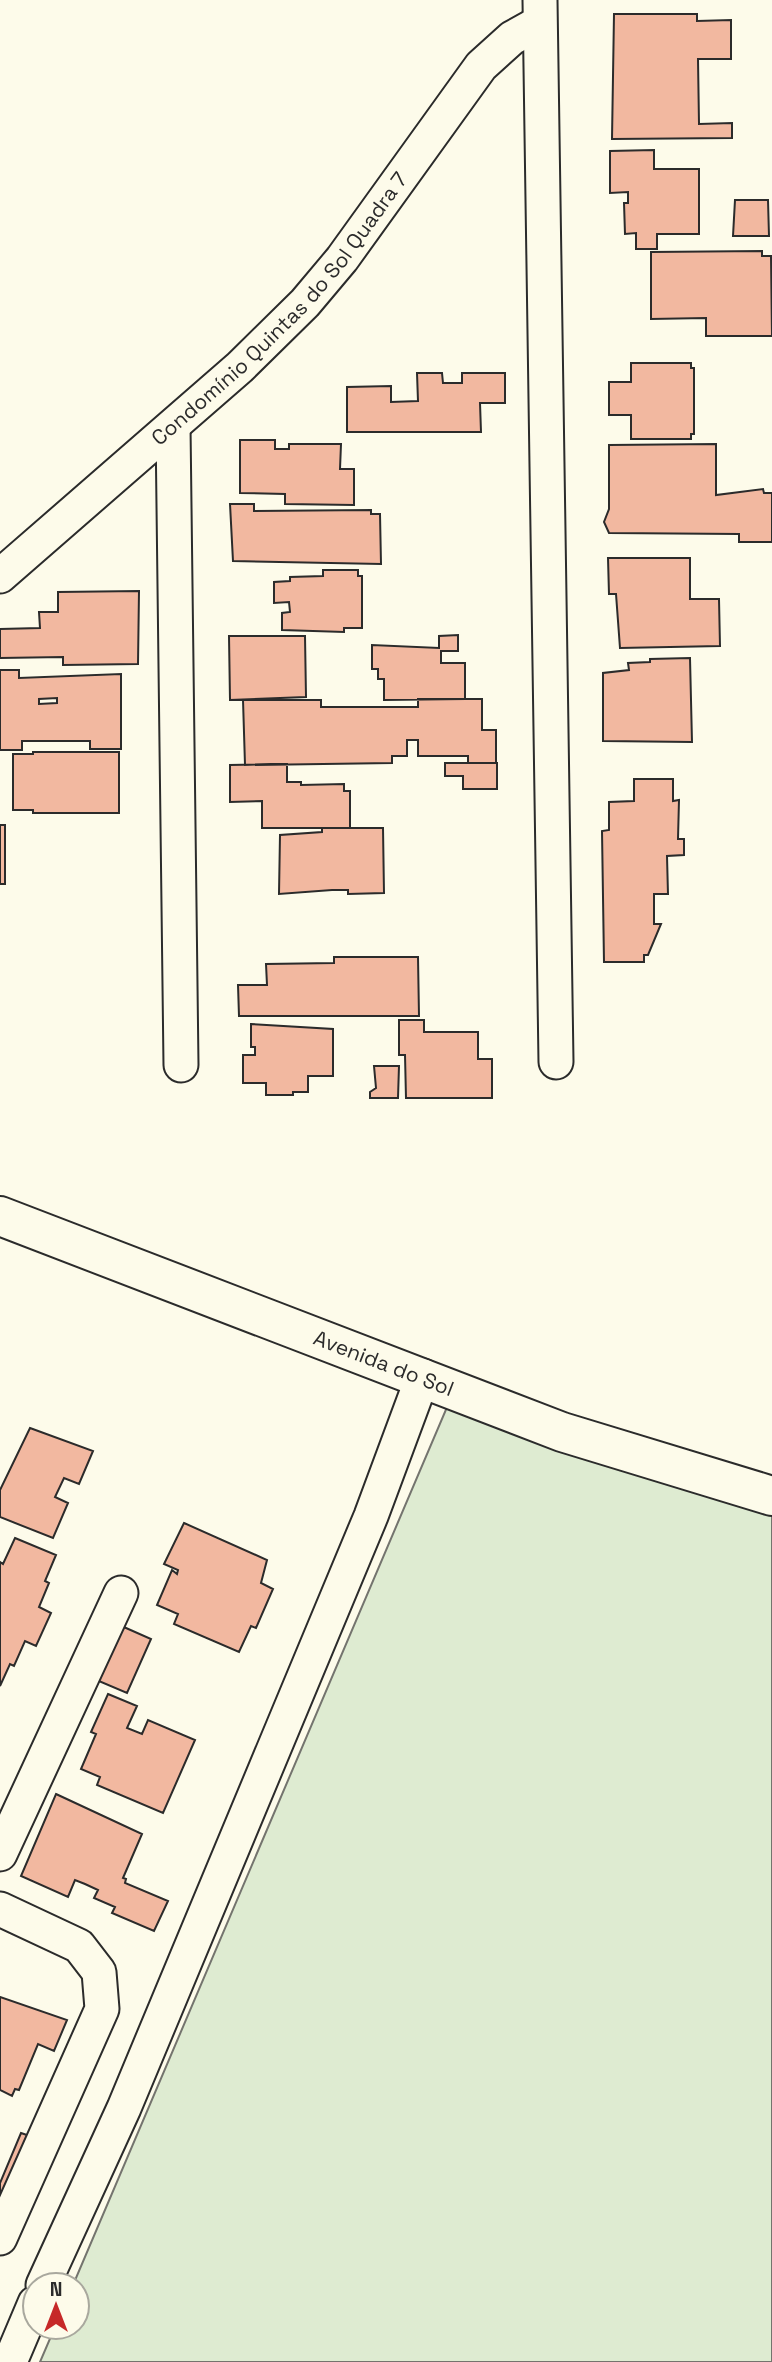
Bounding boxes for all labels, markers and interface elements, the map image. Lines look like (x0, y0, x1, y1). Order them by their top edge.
street label: Condomínio Quintas do Sol Quadra 7 (145, 166, 413, 451)
street label: Avenida do Sol (310, 1324, 458, 1402)
north arrow (21, 2271, 91, 2341)
text: N (50, 2277, 62, 2302)

